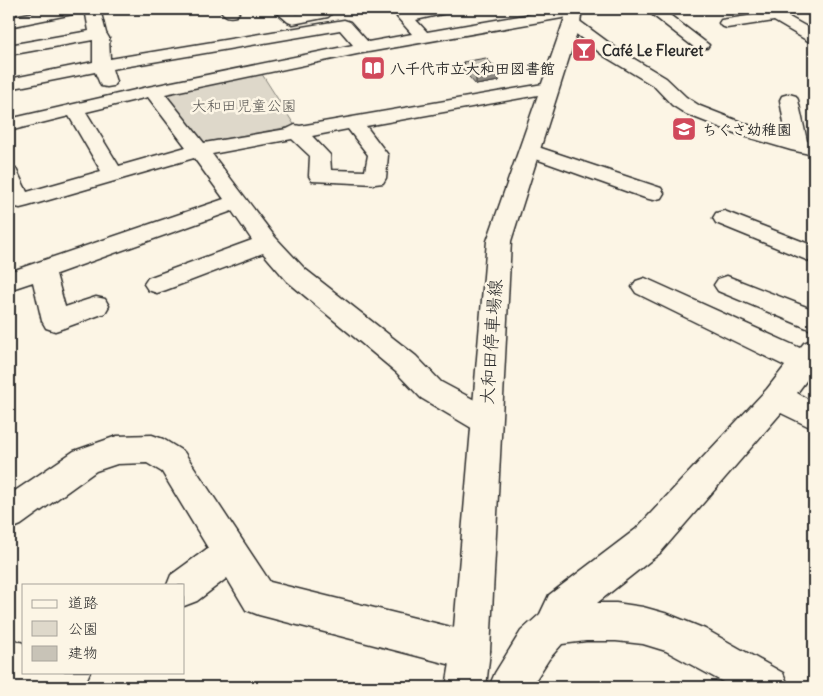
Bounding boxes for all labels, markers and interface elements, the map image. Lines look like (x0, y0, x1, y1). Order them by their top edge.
bar icon: Café Le Fleuret (571, 37, 597, 63)
place label: Café Le Fleuret (602, 41, 704, 60)
library icon: 八千代市立大和田図書館 (360, 55, 386, 81)
place label: 八千代市立大和田図書館 (390, 59, 555, 78)
park label: 大和田児童公園 (191, 96, 297, 115)
school or university icon: ちぐさ幼稚園 (671, 116, 697, 142)
place label: ちぐさ幼稚園 (702, 120, 792, 139)
street label: 大和田停車場線 (475, 278, 507, 406)
legend (22, 584, 185, 674)
text: 道路 (68, 593, 98, 612)
text: 公園 (68, 619, 98, 638)
text: 建物 (68, 643, 98, 662)

